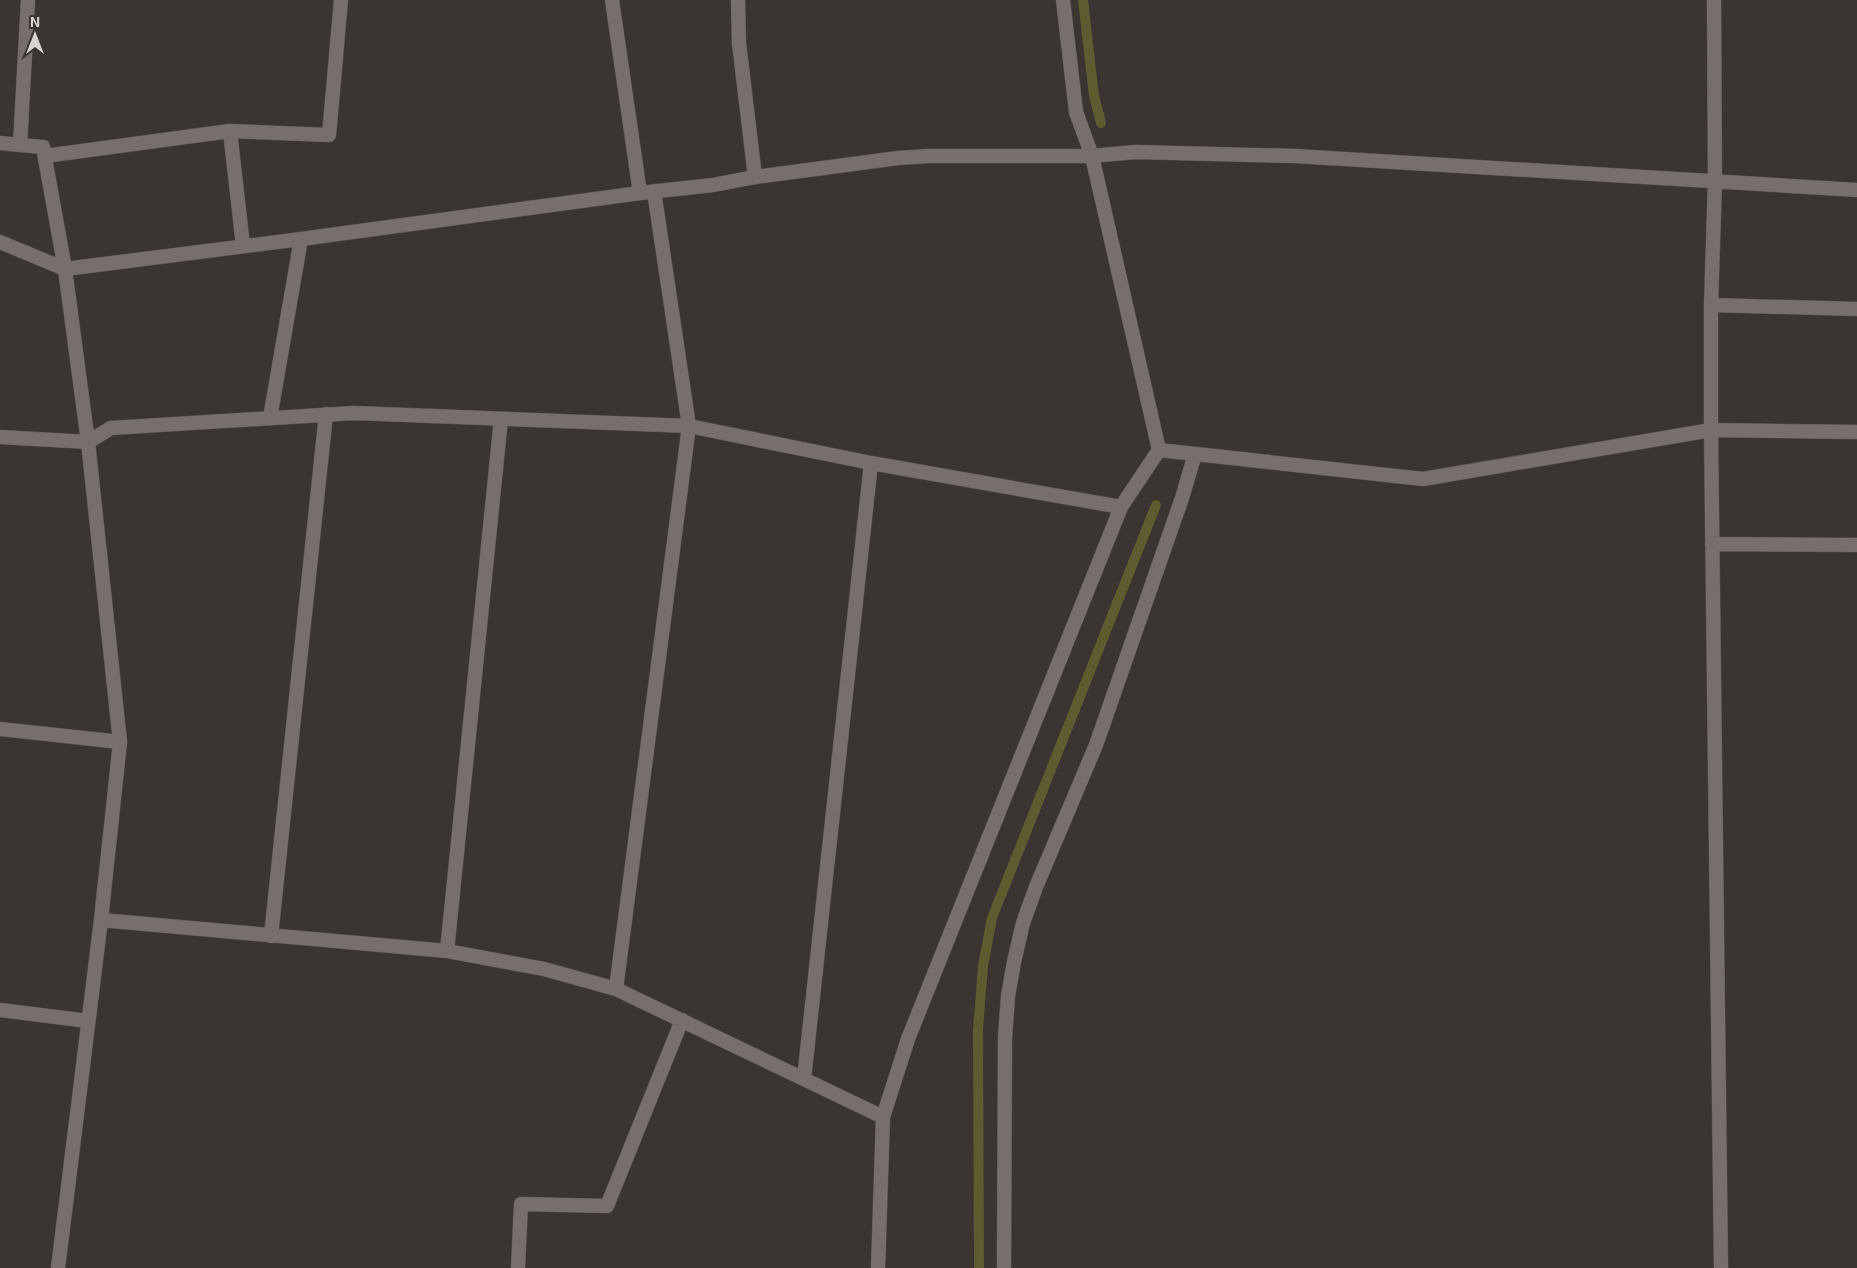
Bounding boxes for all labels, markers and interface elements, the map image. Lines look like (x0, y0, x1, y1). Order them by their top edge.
north arrow (10, 10, 60, 60)
text: N (30, 13, 40, 30)

